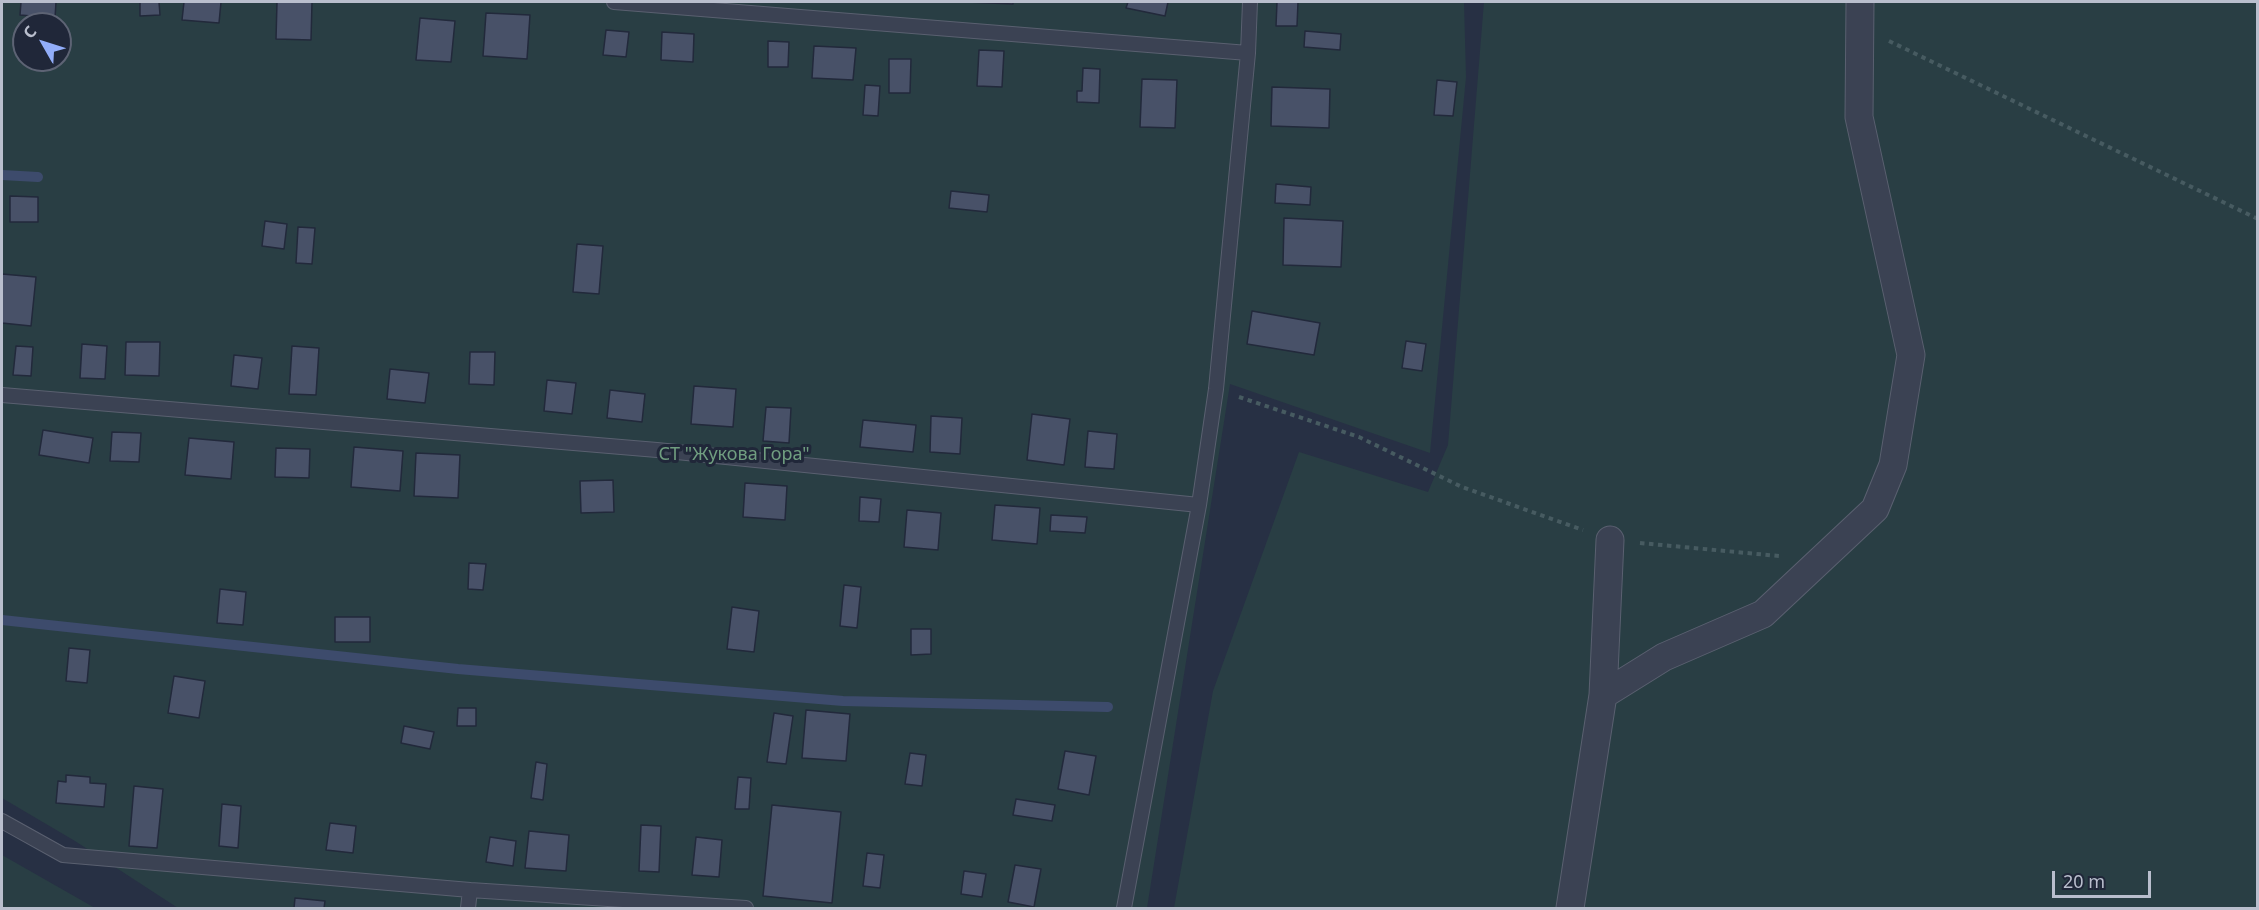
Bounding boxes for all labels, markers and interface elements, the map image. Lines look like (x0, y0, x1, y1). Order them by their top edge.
north arrow (12, 12, 72, 72)
text: С (18, 21, 41, 43)
park label: СТ "Жукова Гора" (658, 444, 810, 466)
scale bar (2055, 859, 2154, 897)
text: 20 m (2063, 869, 2105, 893)

